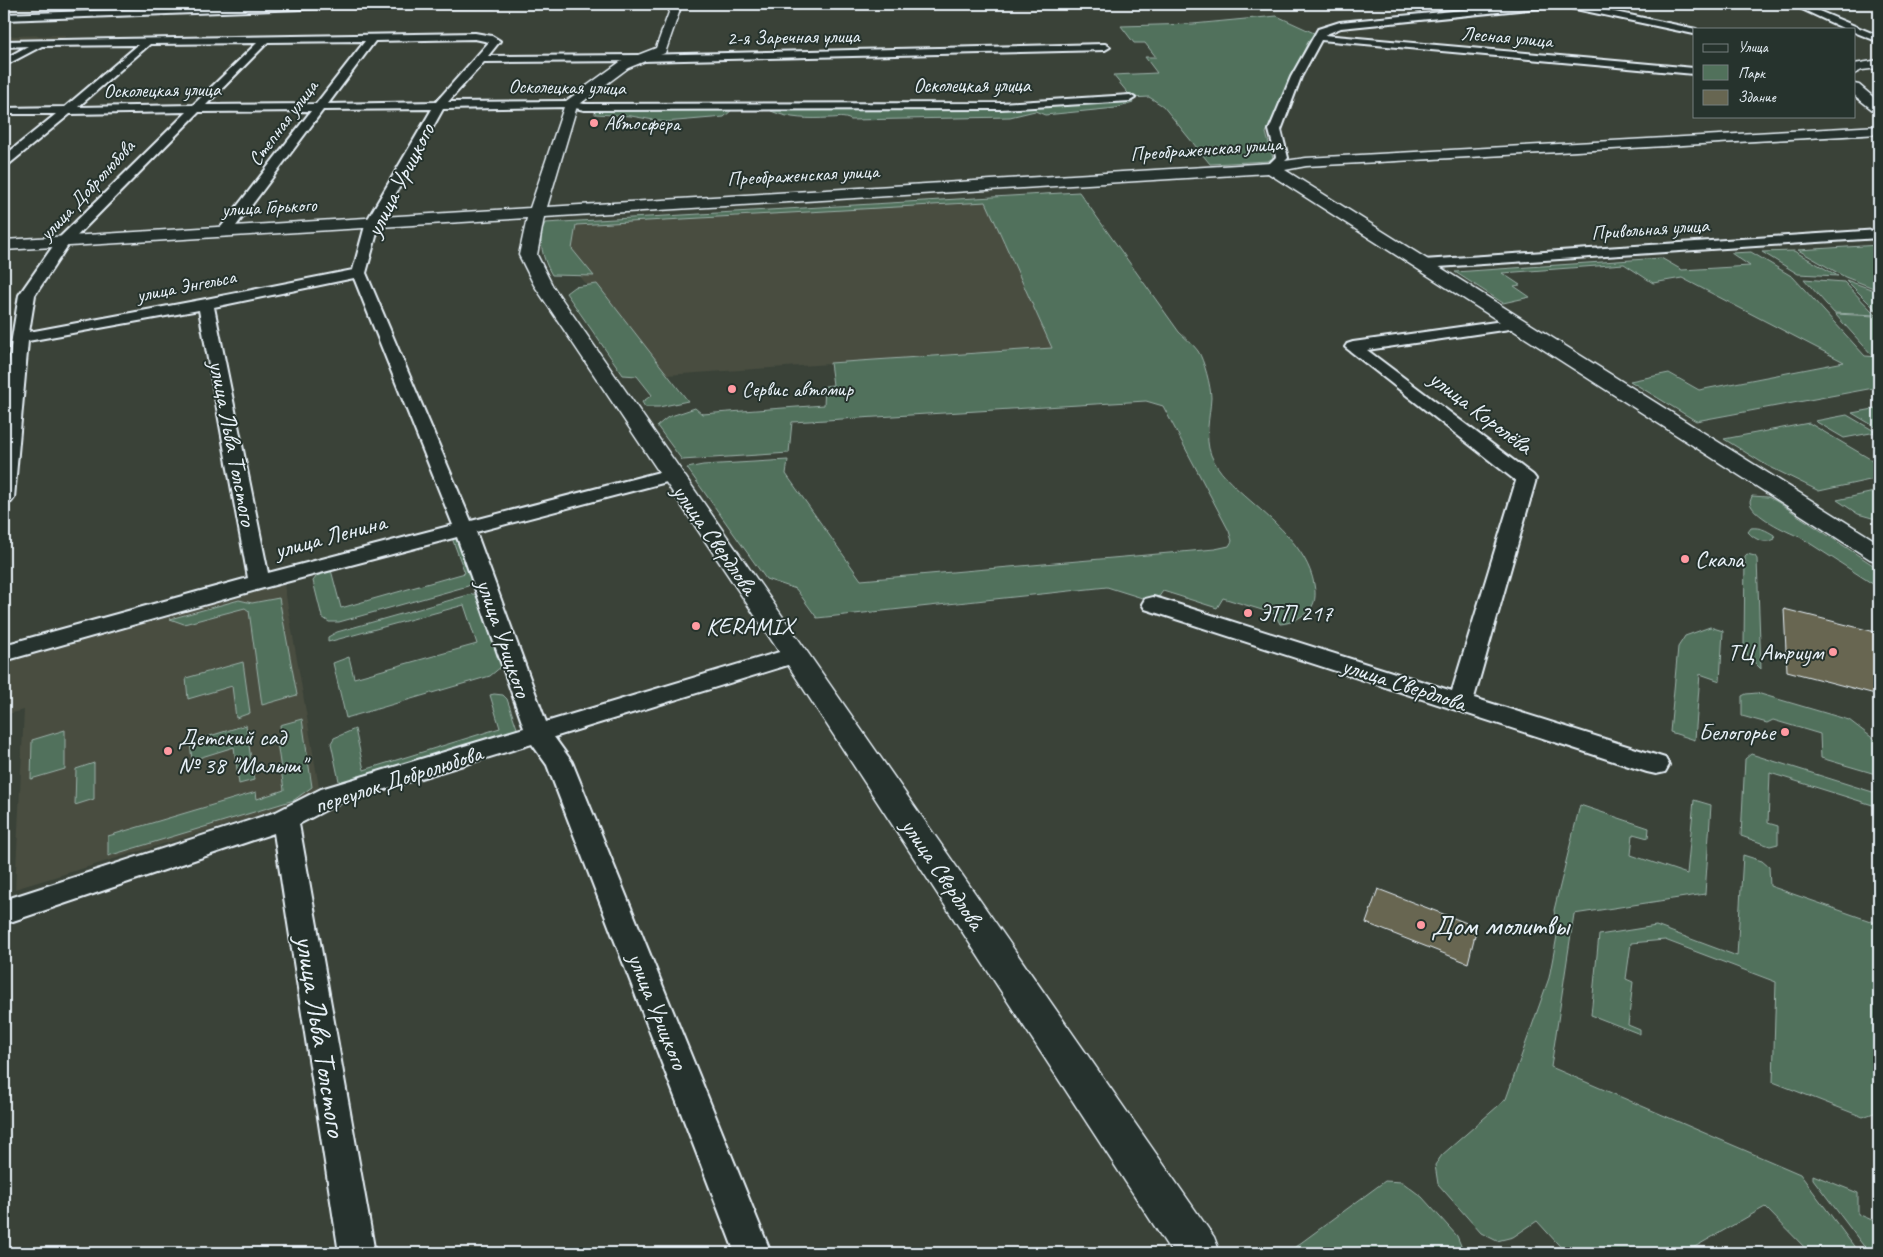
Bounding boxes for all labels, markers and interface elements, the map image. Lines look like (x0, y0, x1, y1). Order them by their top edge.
street label: Лесная улица (1460, 21, 1555, 54)
street label: 2-я Заречная улица (726, 23, 862, 51)
legend (1693, 28, 1856, 118)
text: Улица (1738, 38, 1769, 57)
text: Парк (1738, 64, 1766, 83)
street label: Осколецкая улица (508, 73, 627, 101)
street label: Осколецкая улица (913, 73, 1032, 98)
street label: Степная улица (243, 74, 324, 171)
street label: Осколецкая улица (103, 76, 222, 104)
text: Здание (1738, 88, 1777, 107)
place label: Автосфера (604, 111, 682, 136)
street label: улица Урицкого (358, 117, 442, 244)
marker: Автосфера (588, 117, 600, 129)
street label: Преображенская улица (1129, 131, 1284, 167)
street label: улица Добролюбова (33, 133, 141, 246)
street label: Преображенская улица (727, 158, 881, 191)
street label: улица Горького (220, 192, 318, 222)
street label: Привольная улица (1590, 212, 1711, 246)
street label: улица Энгельса (133, 264, 240, 308)
street label: улица Льва Толстого (202, 356, 264, 530)
street label: улица Королёва (1422, 362, 1540, 462)
place label: Сервис автомир (742, 377, 854, 402)
marker: Сервис автомир (726, 383, 738, 395)
street label: улица Свердлова (665, 476, 765, 602)
street label: улица Ленина (269, 506, 391, 566)
place label: Скала (1695, 544, 1745, 574)
marker: Скала (1679, 553, 1691, 565)
street label: улица Урицкого (469, 573, 539, 703)
place label: ЭТП 217 (1258, 598, 1334, 628)
marker: ЭТП 217 (1242, 607, 1254, 619)
place label: KERAMIX (706, 611, 797, 641)
marker: KERAMIX (690, 620, 702, 632)
place label: ТЦ Атриум (1728, 637, 1824, 667)
marker: ТЦ Атриум (1827, 646, 1839, 658)
street label: улица Свердлова (1336, 649, 1472, 719)
place label: Белогорье (1699, 717, 1777, 747)
place label: Детский сад № 38 "Малыш" (178, 722, 311, 780)
marker: Белогорье (1779, 726, 1791, 738)
street label: переулок Добролюбова (310, 737, 488, 820)
marker: Детский сад № 38 "Малыш" (162, 745, 174, 757)
street label: улица Свердлова (893, 811, 993, 937)
place label: Дом молитвы (1431, 907, 1572, 944)
marker: Дом молитвы (1415, 919, 1427, 931)
street label: улица Льва Толстого (287, 931, 355, 1141)
street label: улица Урицкого (620, 946, 696, 1075)

